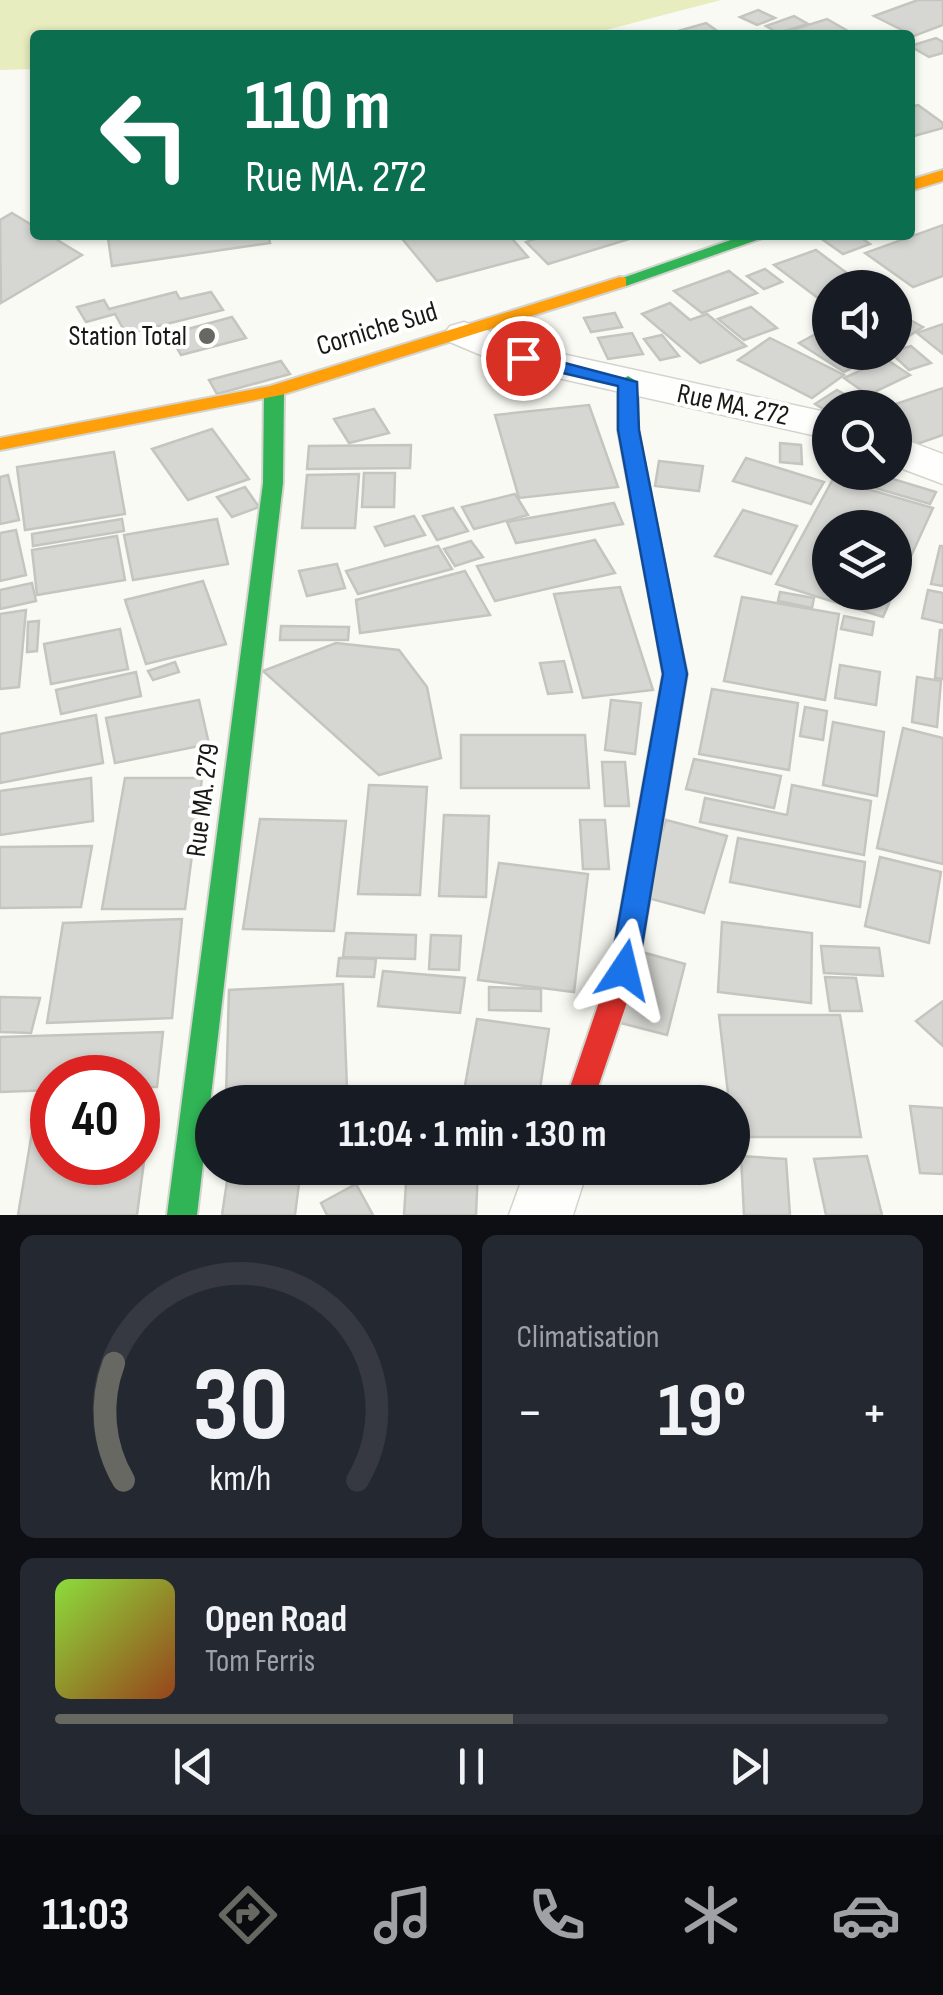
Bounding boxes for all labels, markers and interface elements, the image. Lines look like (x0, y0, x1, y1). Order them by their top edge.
text: 110 m (245, 65, 391, 149)
icon: left (80, 70, 210, 200)
text: Rue MA. 272 (245, 150, 427, 205)
map controls (812, 270, 912, 610)
button: sound (812, 270, 912, 370)
street label: Corniche Sud (313, 295, 441, 363)
pin (481, 316, 566, 401)
place label: Station Total (69, 320, 187, 353)
marker: Station Total (196, 325, 218, 347)
icon: arrive (496, 331, 551, 386)
street label: Rue MA. 272 (674, 377, 792, 433)
button: search (812, 390, 912, 490)
button: layers (812, 510, 912, 610)
street label: Rue MA. 279 (180, 741, 226, 859)
position arrow (572, 918, 676, 1022)
speed limit sign: 40 (30, 1055, 160, 1185)
text: 11:04 · 1 min · 130 m (339, 1112, 606, 1157)
text: Climatisation (517, 1318, 660, 1357)
text: 30 (193, 1344, 289, 1469)
text: 19° (658, 1367, 746, 1458)
text: − (517, 1380, 543, 1447)
text: + (861, 1380, 888, 1447)
text: km/h (210, 1458, 272, 1501)
text: Open Road (205, 1597, 347, 1642)
text: Tom Ferris (205, 1642, 315, 1681)
icon: previous (166, 1739, 221, 1794)
icon: pause (444, 1739, 499, 1794)
icon: next (722, 1739, 777, 1794)
icon: directions (213, 1880, 283, 1950)
icon: music (368, 1880, 438, 1950)
icon: phone (522, 1880, 592, 1950)
icon: climate (676, 1880, 746, 1950)
icon: car (831, 1880, 901, 1950)
text: 11:03 (42, 1888, 129, 1943)

